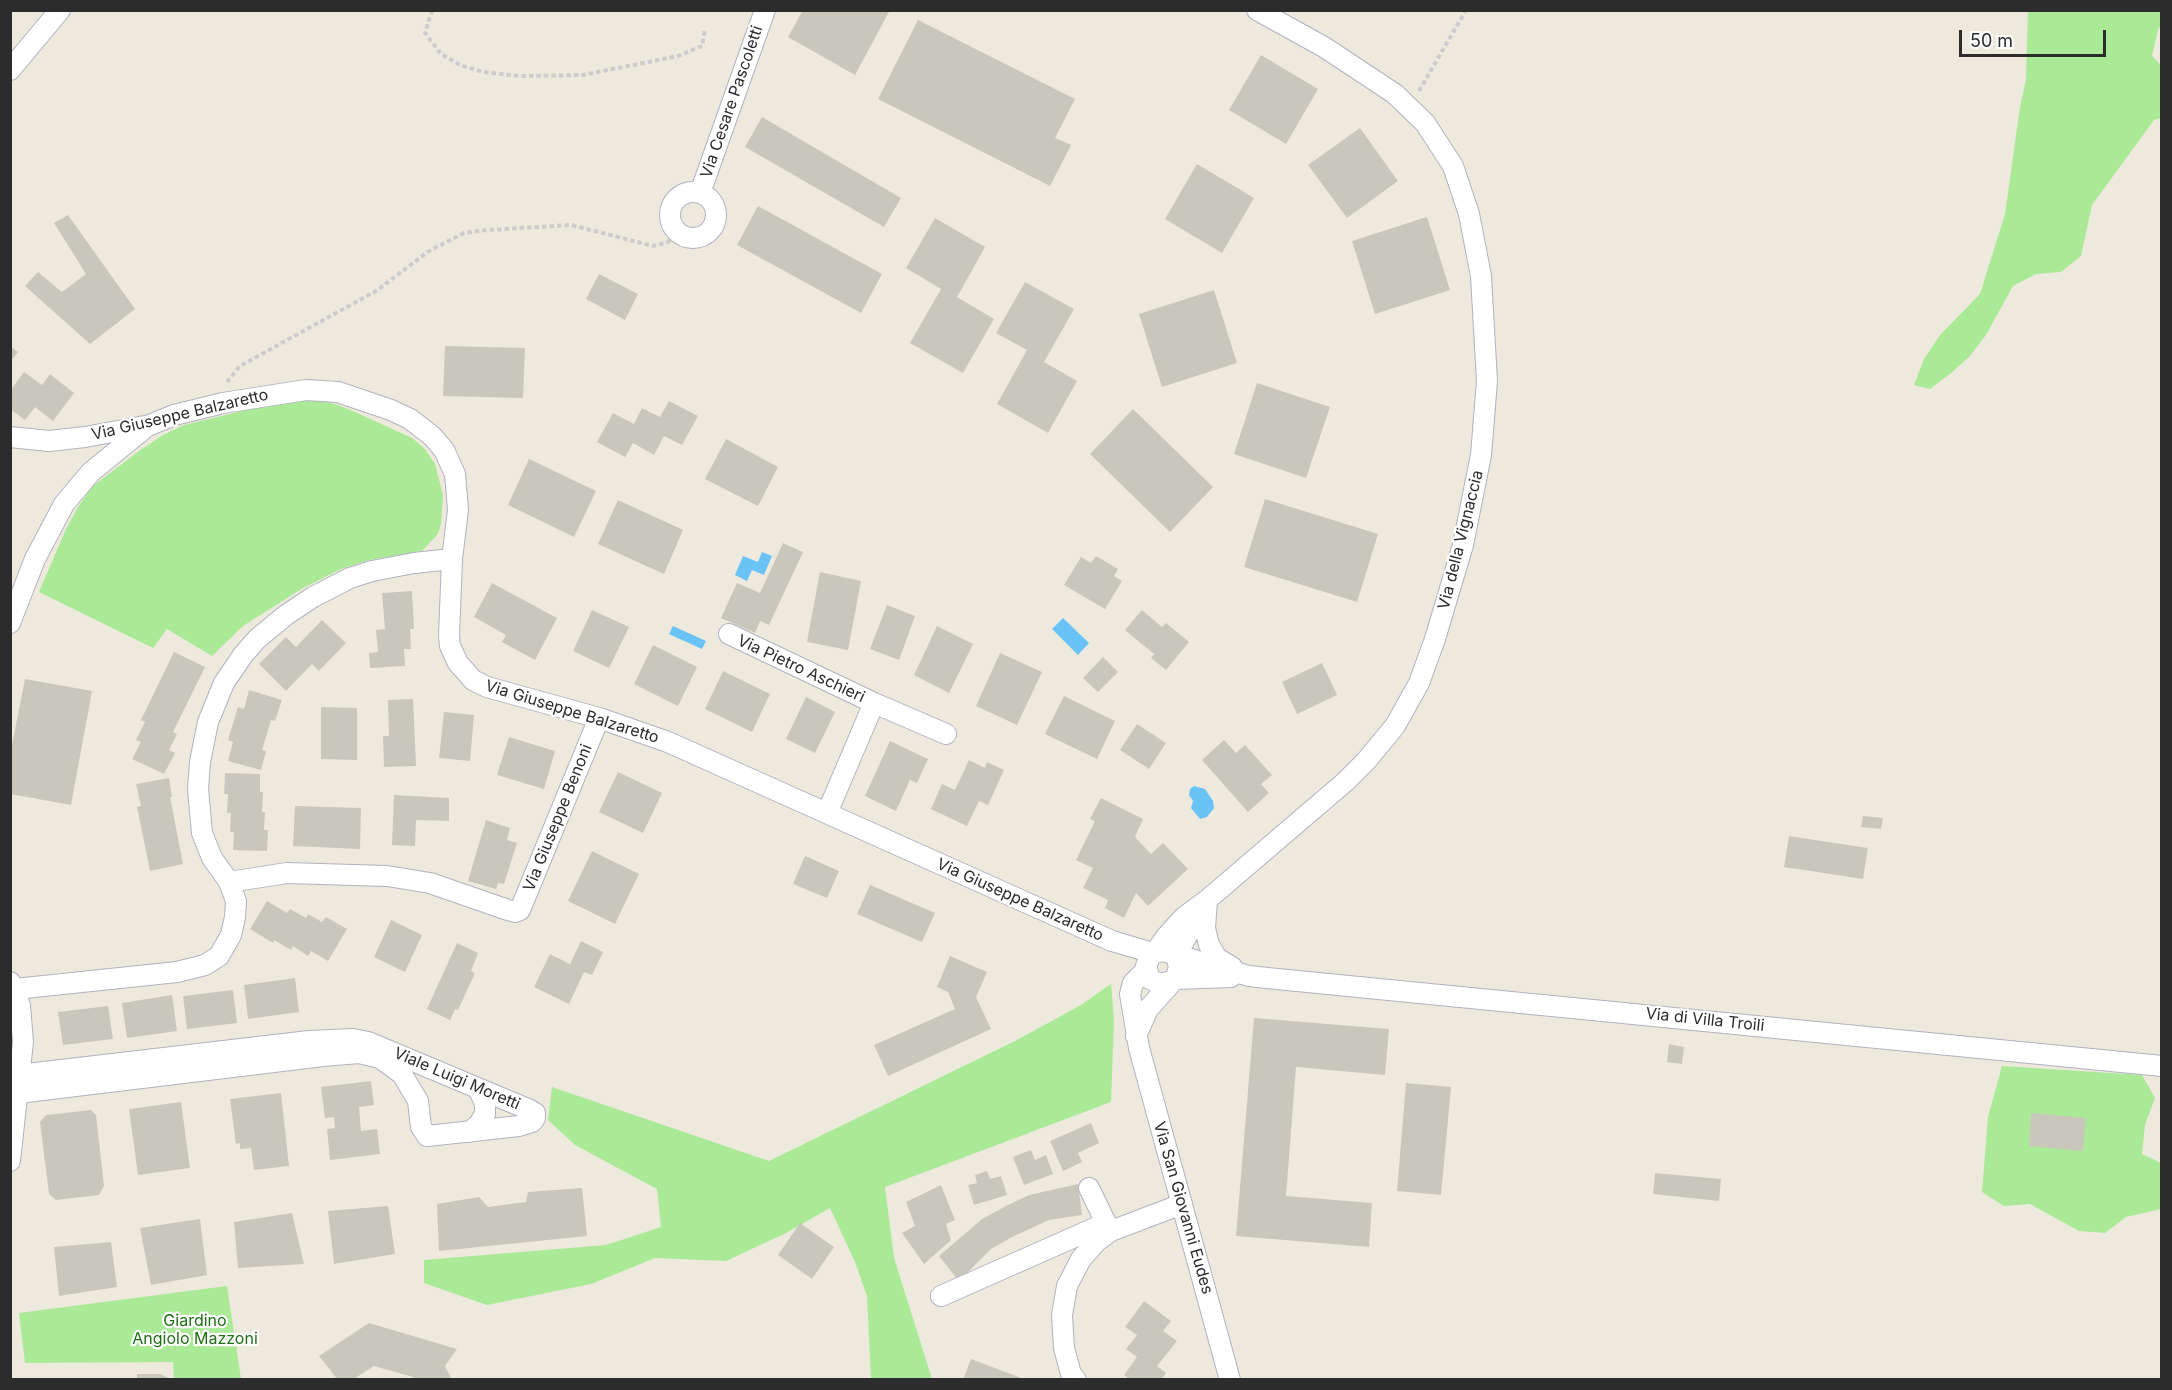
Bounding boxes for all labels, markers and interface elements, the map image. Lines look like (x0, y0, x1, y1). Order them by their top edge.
scale bar (1962, 18, 2109, 56)
street label: Via Cesare Pascoletti (697, 23, 767, 181)
text: 50 m (1970, 30, 2013, 51)
street label: Via Giuseppe Balzaretto (90, 385, 270, 445)
street label: Via della Vignaccia (1434, 468, 1488, 612)
street label: Via Pietro Aschieri (734, 631, 868, 707)
street label: Via Giuseppe Balzaretto (483, 676, 661, 748)
street label: Via Giuseppe Benoni (520, 742, 596, 894)
street label: Via Giuseppe Balzaretto (934, 854, 1106, 946)
street label: Via di Villa Troili (1645, 1004, 1765, 1036)
street label: Viale Luigi Moretti (391, 1044, 523, 1114)
street label: Via San Giovanni Eudes (1149, 1120, 1217, 1296)
park label: Giardino Angiolo Mazzoni (132, 1311, 258, 1349)

